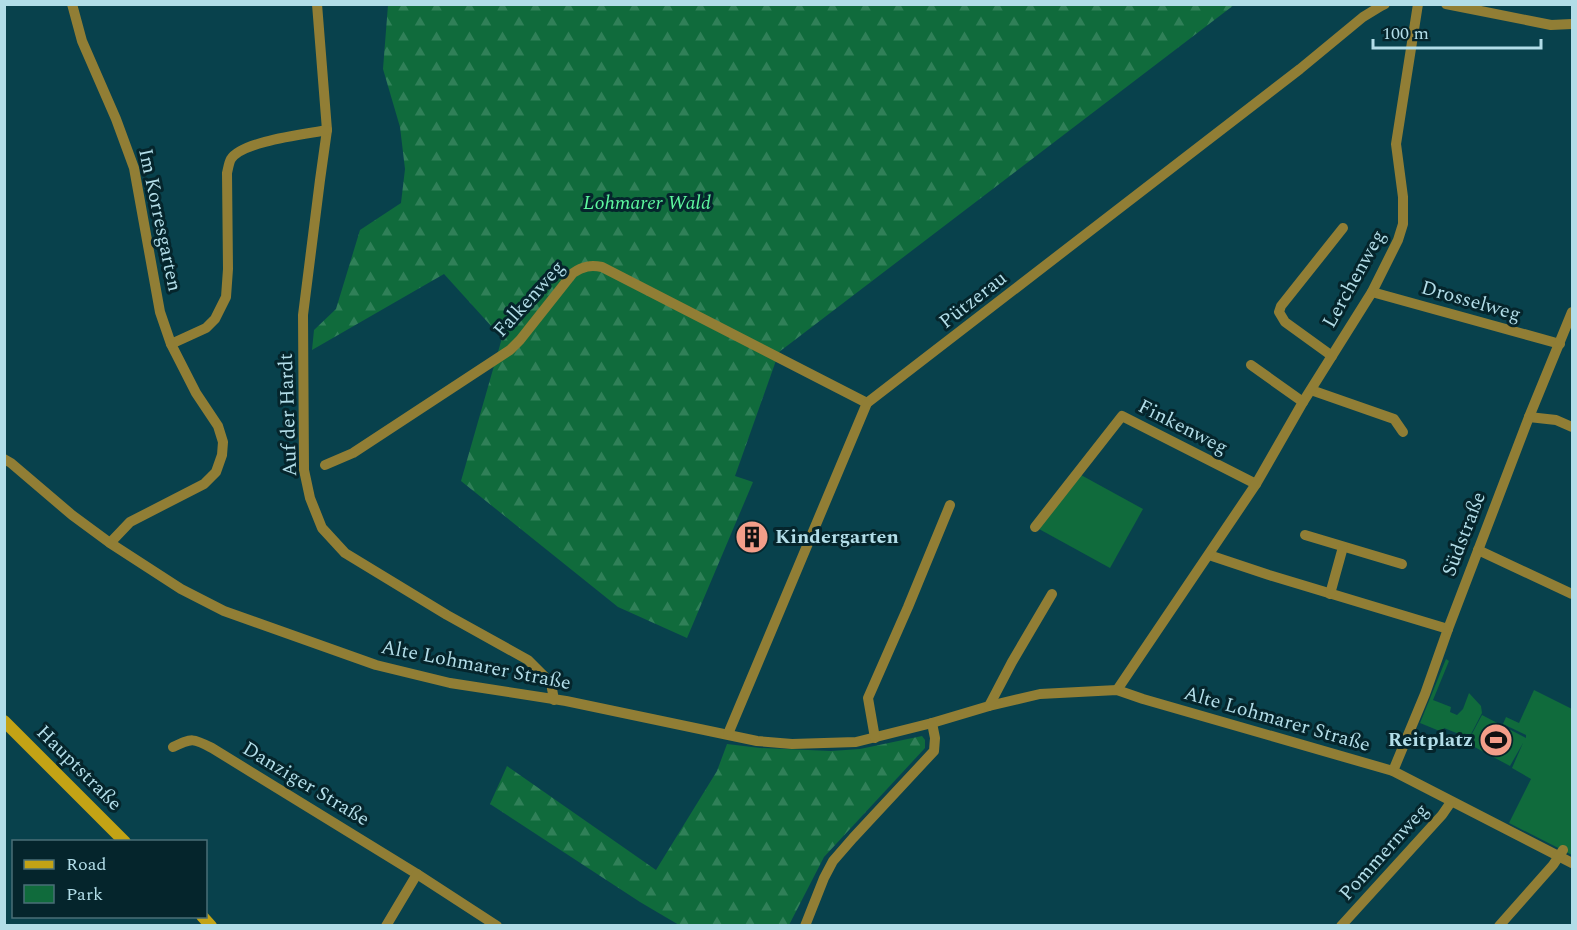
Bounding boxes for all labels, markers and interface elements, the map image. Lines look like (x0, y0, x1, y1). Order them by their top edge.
scale bar (1373, 12, 1541, 50)
text: 100 m (1382, 20, 1429, 47)
street label: Im Korresgarten (130, 146, 190, 294)
park label: Lohmarer Wald (583, 188, 711, 218)
street label: Lerchenweg (1315, 224, 1393, 334)
street label: Falkenweg (486, 254, 572, 344)
street label: Pützerau (933, 264, 1013, 336)
street label: Drosselweg (1418, 272, 1524, 330)
street label: Auf der Hardt (271, 353, 305, 477)
street label: Finkenweg (1133, 391, 1233, 463)
street label: Südstraße (1434, 487, 1494, 581)
building icon: Kindergarten (734, 519, 770, 555)
place label: Kindergarten (775, 522, 899, 552)
street label: Alte Lohmarer Straße (379, 632, 573, 698)
street label: Alte Lohmarer Straße (1180, 678, 1374, 760)
street label: Hauptstraße (29, 718, 129, 818)
sports icon: Reitplatz (1478, 722, 1514, 758)
place label: Reitplatz (1388, 725, 1473, 755)
street label: Danziger Straße (237, 734, 375, 834)
street label: Pommernweg (1332, 797, 1436, 907)
legend (12, 840, 207, 918)
text: Road (66, 851, 107, 878)
text: Park (66, 881, 103, 908)

